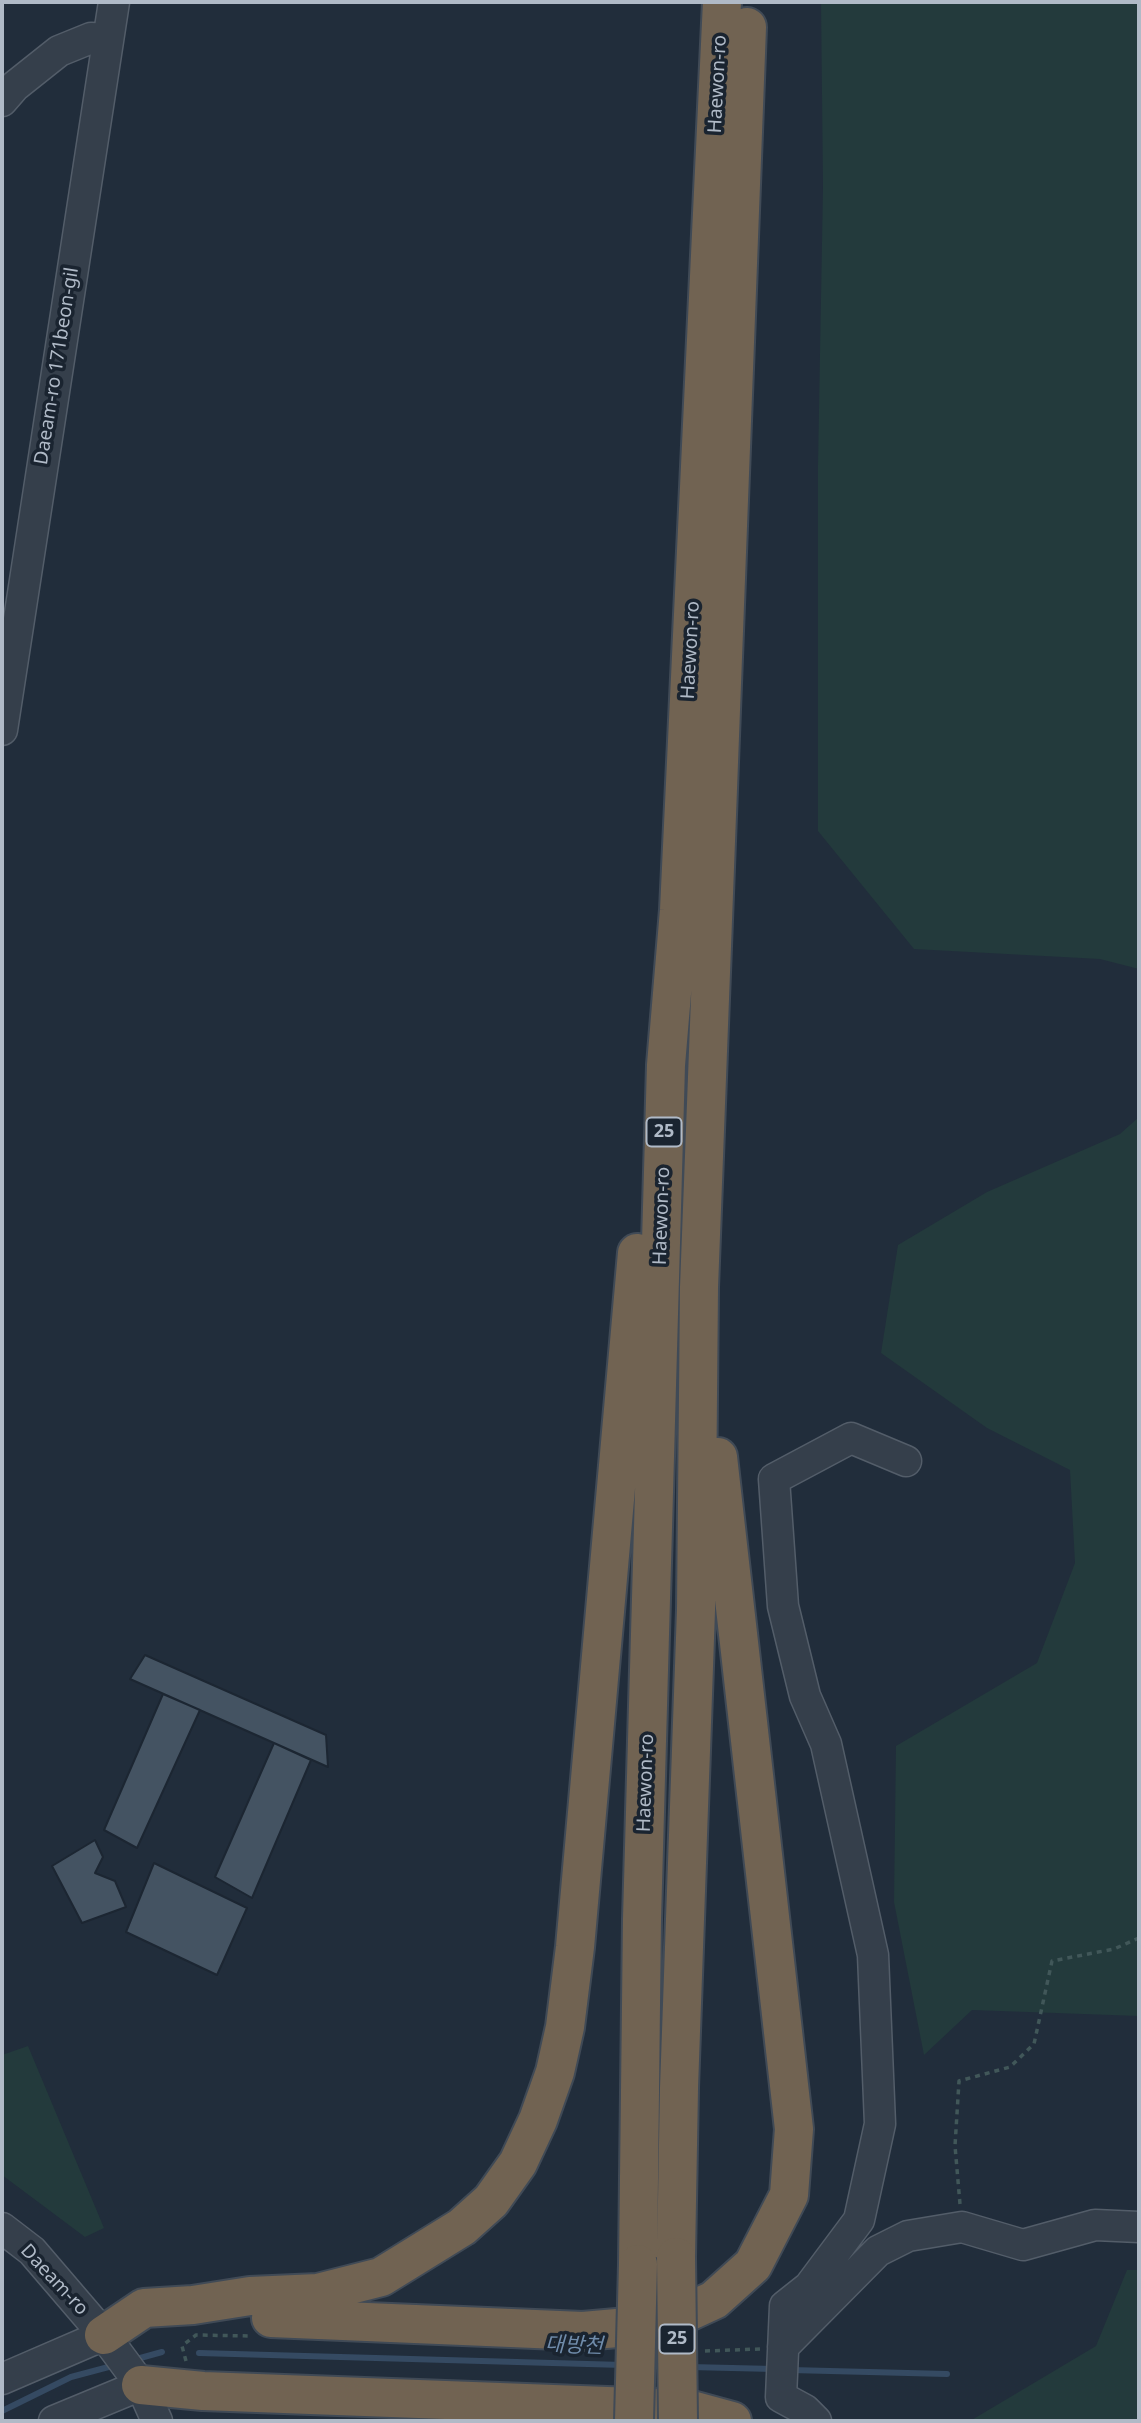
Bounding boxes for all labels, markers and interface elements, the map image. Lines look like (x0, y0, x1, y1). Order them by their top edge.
street label: Haewon-ro (704, 34, 732, 134)
street label: Daeam-ro 171beon-gil (30, 266, 84, 466)
street label: Haewon-ro (677, 600, 705, 700)
road number: 25 (646, 1118, 682, 1147)
street label: Haewon-ro (649, 1166, 675, 1266)
street label: Haewon-ro (633, 1733, 659, 1833)
street label: Daeam-ro (15, 2240, 93, 2320)
road number: 25 (660, 2325, 694, 2354)
water label: 대방천 (545, 2332, 603, 2360)

